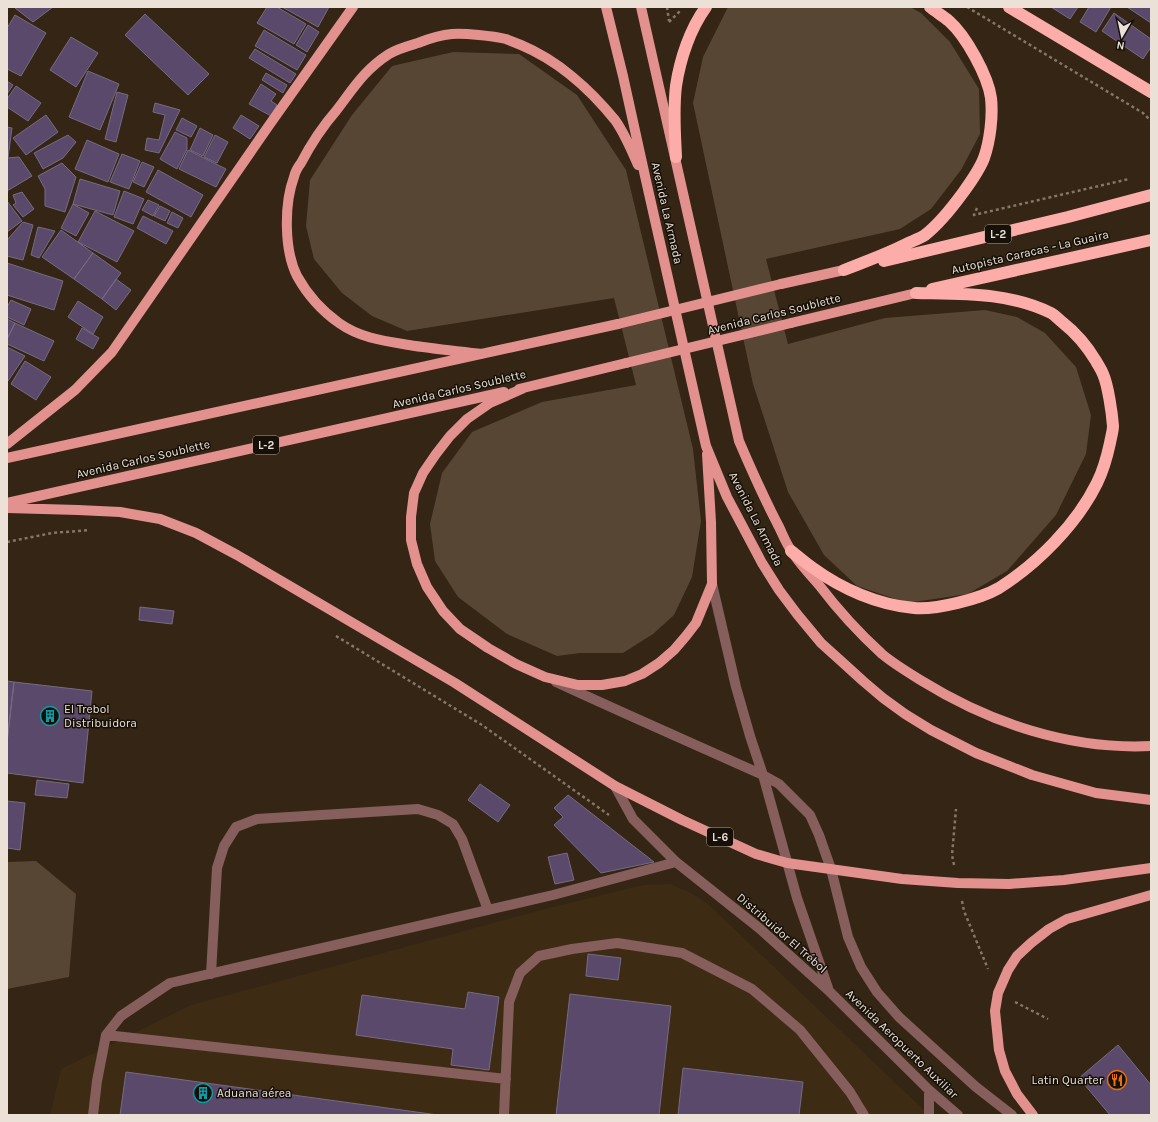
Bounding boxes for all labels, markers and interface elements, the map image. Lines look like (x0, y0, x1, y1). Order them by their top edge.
north arrow (1102, 16, 1142, 56)
text: N (1116, 38, 1125, 52)
street label: Avenida La Armada (648, 161, 686, 265)
road number: L-2 (985, 225, 1011, 243)
street label: Autopista Caracas - La Guaira (950, 227, 1110, 277)
street label: Avenida Carlos Soublette (706, 291, 842, 337)
street label: Avenida Carlos Soublette (391, 367, 527, 411)
road number: L-2 (253, 436, 279, 454)
street label: Avenida Carlos Soublette (75, 437, 211, 481)
street label: Avenida La Armada (726, 469, 786, 569)
place label: El Trebol Distribuidora (64, 702, 137, 730)
building icon: El Trebol Distribuidora (39, 705, 61, 727)
road number: L-6 (707, 828, 733, 846)
street label: Distribuidor El Trébol (734, 890, 830, 976)
street label: Avenida Aeropuerto Auxiliar (843, 987, 962, 1102)
restaurant icon: Latin Quarter (1106, 1069, 1128, 1091)
place label: Latin Quarter (1032, 1073, 1104, 1087)
building icon: Aduana aérea (192, 1082, 214, 1104)
place label: Aduana aérea (217, 1086, 291, 1100)

